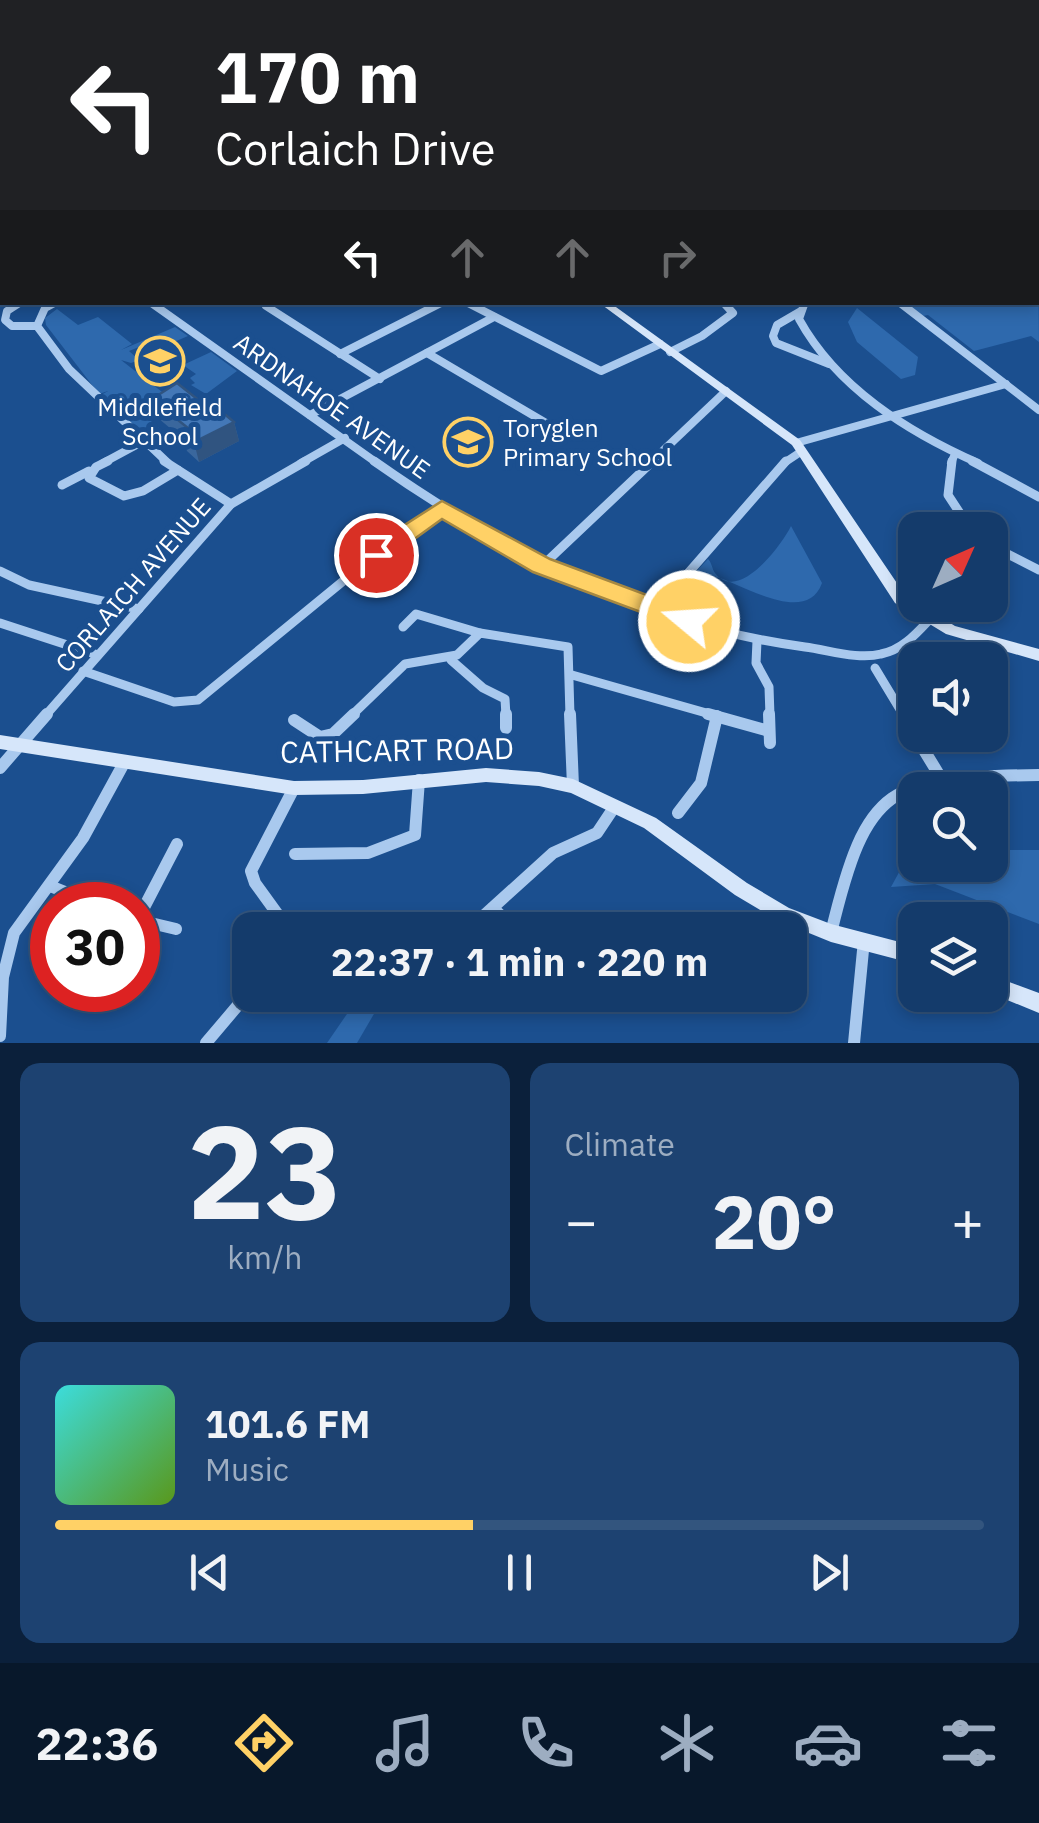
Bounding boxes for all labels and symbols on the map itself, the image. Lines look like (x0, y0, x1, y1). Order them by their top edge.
street label: ARDNAHOE AVENUE (228, 325, 437, 486)
school or university icon: Middlefield School (134, 335, 186, 387)
place label: Middlefield School (97, 390, 223, 452)
place label: Toryglen Primary School (503, 411, 673, 473)
school or university icon: Toryglen Primary School (442, 416, 494, 468)
street label: CORLAICH AVENUE (48, 490, 218, 679)
north arrow (898, 512, 1008, 622)
pin (334, 513, 419, 598)
position arrow (637, 569, 741, 673)
street label: CATHCART ROAD (280, 728, 514, 771)
speed limit sign: 30 (30, 882, 160, 1012)

